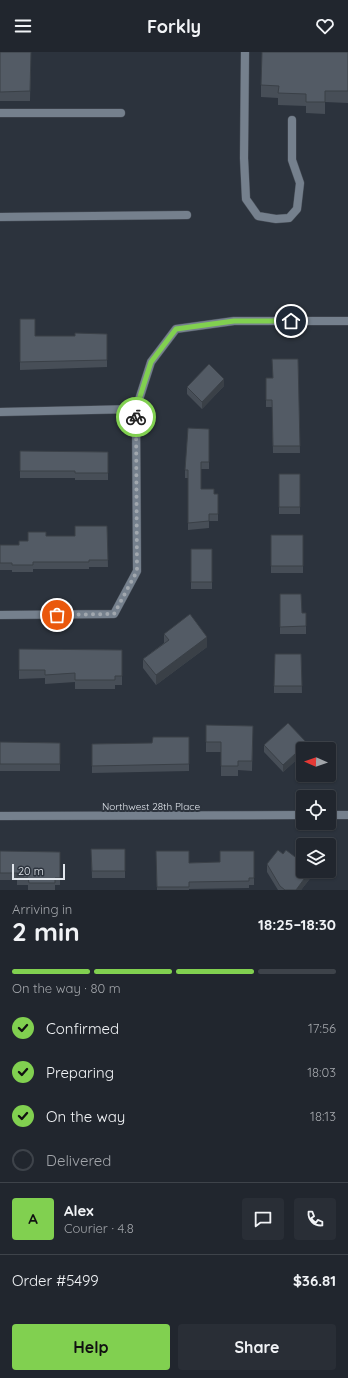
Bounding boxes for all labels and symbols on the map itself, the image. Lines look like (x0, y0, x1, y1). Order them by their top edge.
pin (274, 304, 308, 338)
courier (116, 397, 156, 437)
pin (40, 598, 74, 632)
north arrow (296, 742, 336, 782)
street label: Northwest 28th Place (102, 800, 200, 813)
scale bar (12, 862, 65, 881)

